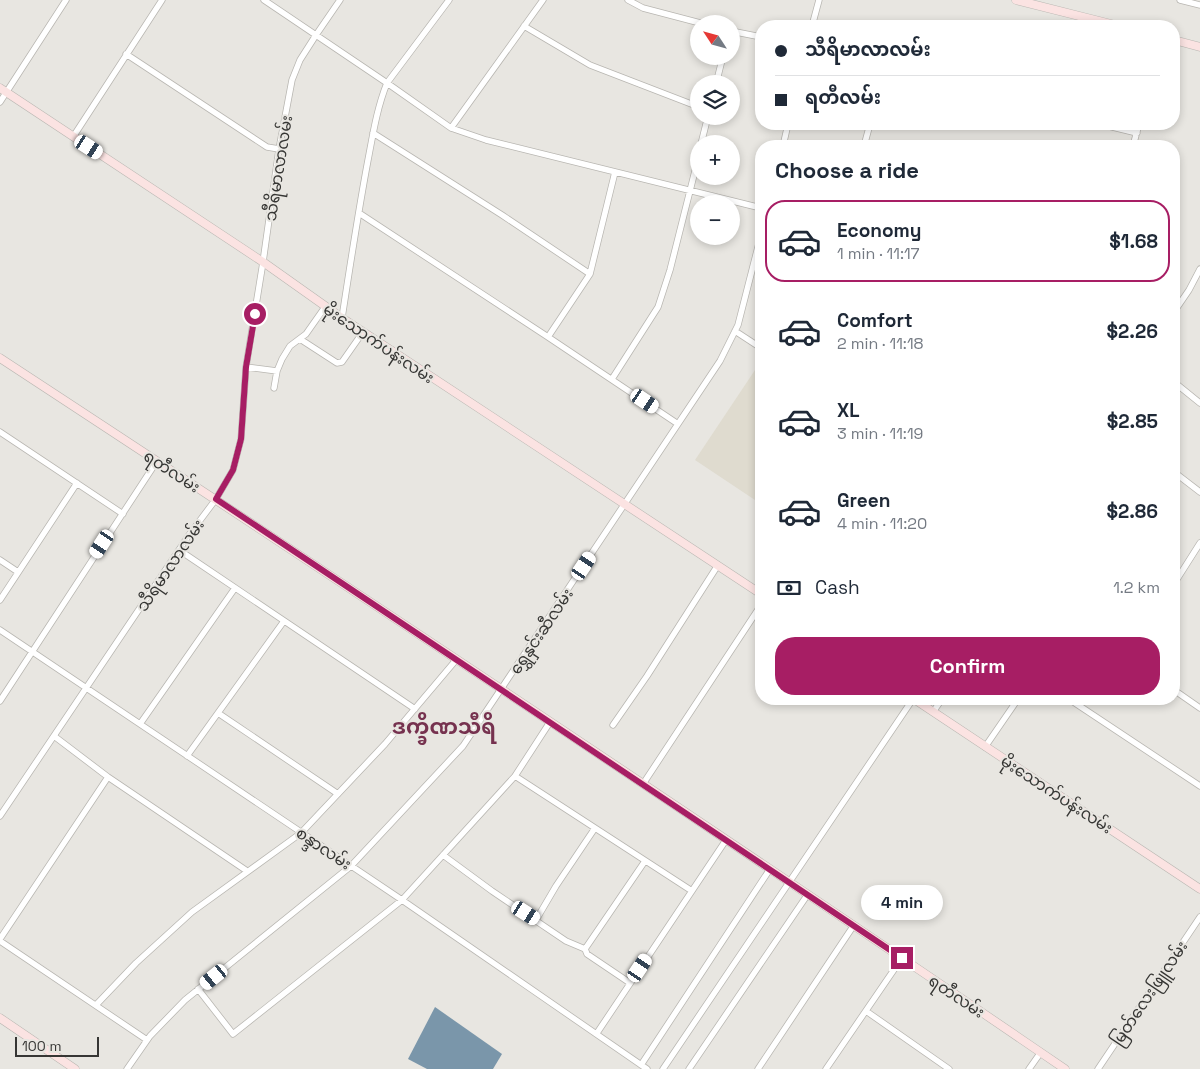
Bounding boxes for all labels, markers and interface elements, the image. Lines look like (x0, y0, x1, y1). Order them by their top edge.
north arrow (690, 15, 740, 65)
map controls (690, 15, 740, 245)
text: သီရိမာလာလမ်း (805, 37, 931, 62)
button: layers (690, 75, 740, 125)
text: ရတီလမ်း (805, 85, 881, 110)
street label: သီရိမာလာလမ်း (259, 114, 300, 223)
car (72, 133, 105, 161)
button: + (690, 135, 740, 185)
text: Choose a ride (775, 156, 919, 184)
button: − (690, 195, 740, 245)
text: Economy (837, 218, 921, 243)
icon: car (777, 219, 822, 264)
text: $1.68 (1109, 229, 1158, 254)
text: 1 min · 11:17 (837, 243, 920, 264)
street label: မိုးသောက်ပန်းလမ်း (317, 298, 439, 392)
route start (244, 303, 266, 325)
text: Comfort (837, 308, 913, 333)
icon: car (777, 309, 822, 354)
text: $2.26 (1107, 319, 1158, 344)
text: 2 min · 11:18 (837, 333, 924, 354)
car (628, 386, 661, 416)
text: XL (837, 398, 860, 423)
icon: car (777, 399, 822, 444)
text: $2.85 (1107, 409, 1158, 434)
text: 3 min · 11:19 (837, 423, 923, 444)
street label: ရတီလမ်း (138, 445, 205, 500)
text: Green (837, 488, 890, 513)
icon: car (777, 489, 822, 534)
text: $2.86 (1106, 499, 1158, 524)
text: 4 min · 11:20 (837, 513, 927, 534)
street label: သီရိမာလာလမ်း (131, 515, 211, 617)
car (87, 527, 116, 561)
car (569, 549, 598, 583)
icon: cash (775, 574, 803, 602)
text: Cash (815, 575, 860, 600)
text: 1.2 km (1113, 577, 1160, 598)
street label: ရွှေနှင်းဆီလမ်း (504, 584, 581, 681)
button: Confirm (775, 637, 1160, 695)
district label: ဒက္ခိဏသီရိ (392, 711, 497, 745)
street label: မိုးသောက်ပန်းလမ်း (995, 750, 1117, 842)
street label: စန္ဒာလမ်း (290, 821, 356, 877)
callout: 4 min (861, 886, 943, 920)
text: 4 min (881, 892, 923, 913)
car (509, 899, 542, 927)
street label: မြတ်လေးဖြူလမ်း (1106, 936, 1195, 1051)
route end (891, 947, 913, 969)
car (625, 951, 654, 985)
car (197, 962, 230, 992)
street label: ရတီလမ်း (923, 969, 989, 1025)
scale bar (15, 1034, 99, 1057)
text: 100 m (22, 1037, 61, 1055)

